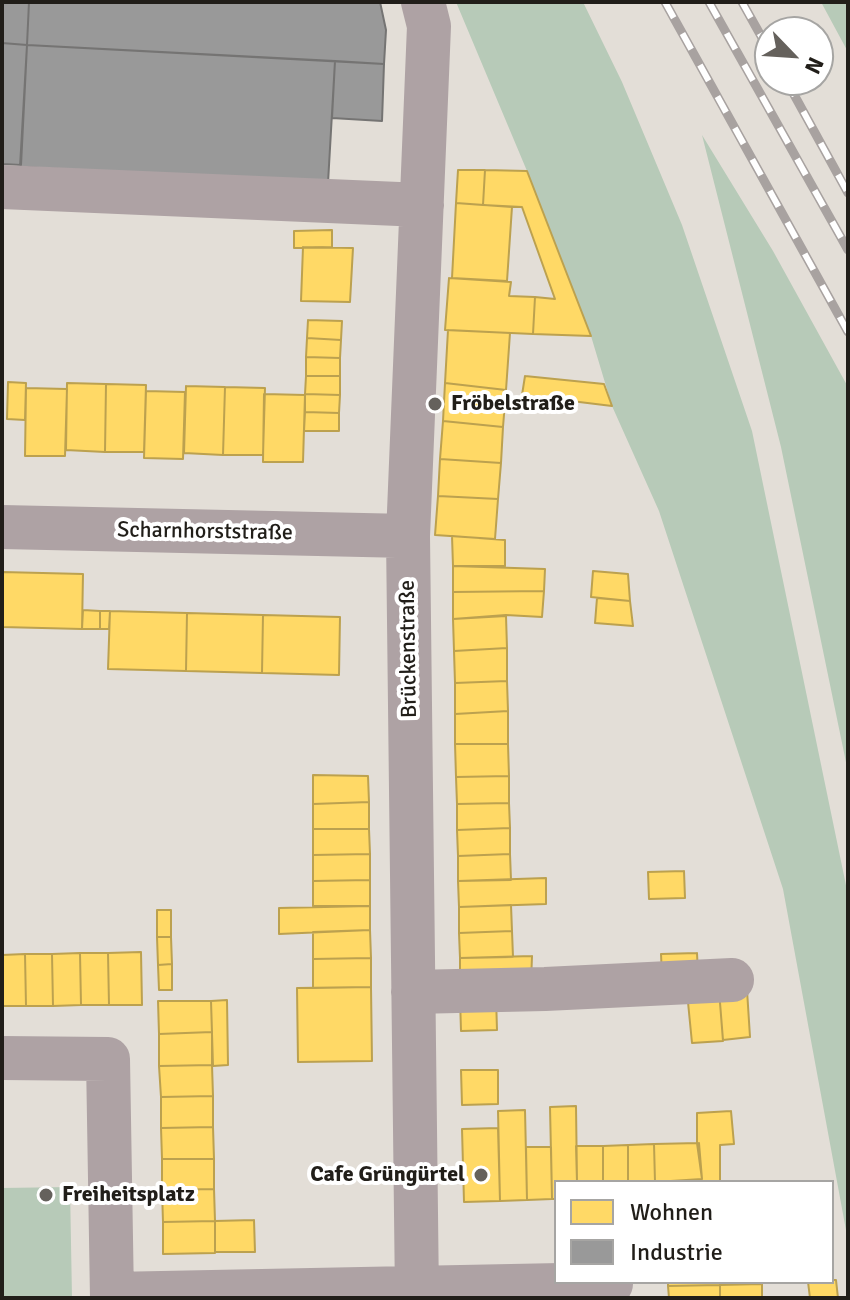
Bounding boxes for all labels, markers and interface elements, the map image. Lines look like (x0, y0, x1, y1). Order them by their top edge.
north arrow (754, 16, 834, 96)
text: N (799, 53, 830, 78)
place label: Fröbelstraße (451, 391, 575, 417)
marker: Fröbelstraße (426, 395, 444, 413)
street label: Scharnhorststraße (117, 517, 293, 547)
street label: Brückenstraße (395, 580, 423, 718)
place label: Cafe Grüngürtel (310, 1162, 465, 1188)
marker: Cafe Grüngürtel (472, 1166, 490, 1184)
legend (554, 1180, 834, 1284)
place label: Freiheitsplatz (62, 1182, 195, 1208)
marker: Freiheitsplatz (37, 1186, 55, 1204)
text: Wohnen (630, 1197, 713, 1227)
text: Industrie (630, 1237, 723, 1267)

